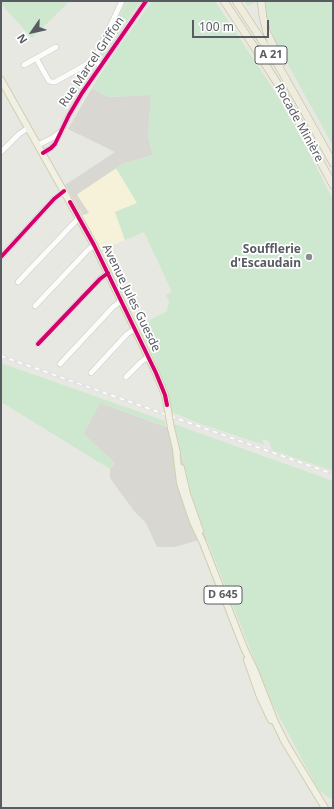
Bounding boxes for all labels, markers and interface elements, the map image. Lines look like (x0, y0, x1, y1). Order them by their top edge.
north arrow (12, 12, 52, 52)
scale bar (194, 12, 271, 38)
street label: Rue Marcel Griffon (57, 14, 127, 110)
text: 100 m (199, 18, 234, 35)
text: N (13, 31, 30, 47)
road number: A 21 (255, 46, 287, 64)
street label: Rocade Minière (272, 81, 326, 165)
street label: Avenue Jules Guesde (99, 242, 163, 354)
place label: Soufflerie d'Escaudain (230, 243, 301, 271)
marker: Soufflerie d'Escaudain (304, 252, 314, 262)
road number: D 645 (204, 586, 242, 604)

